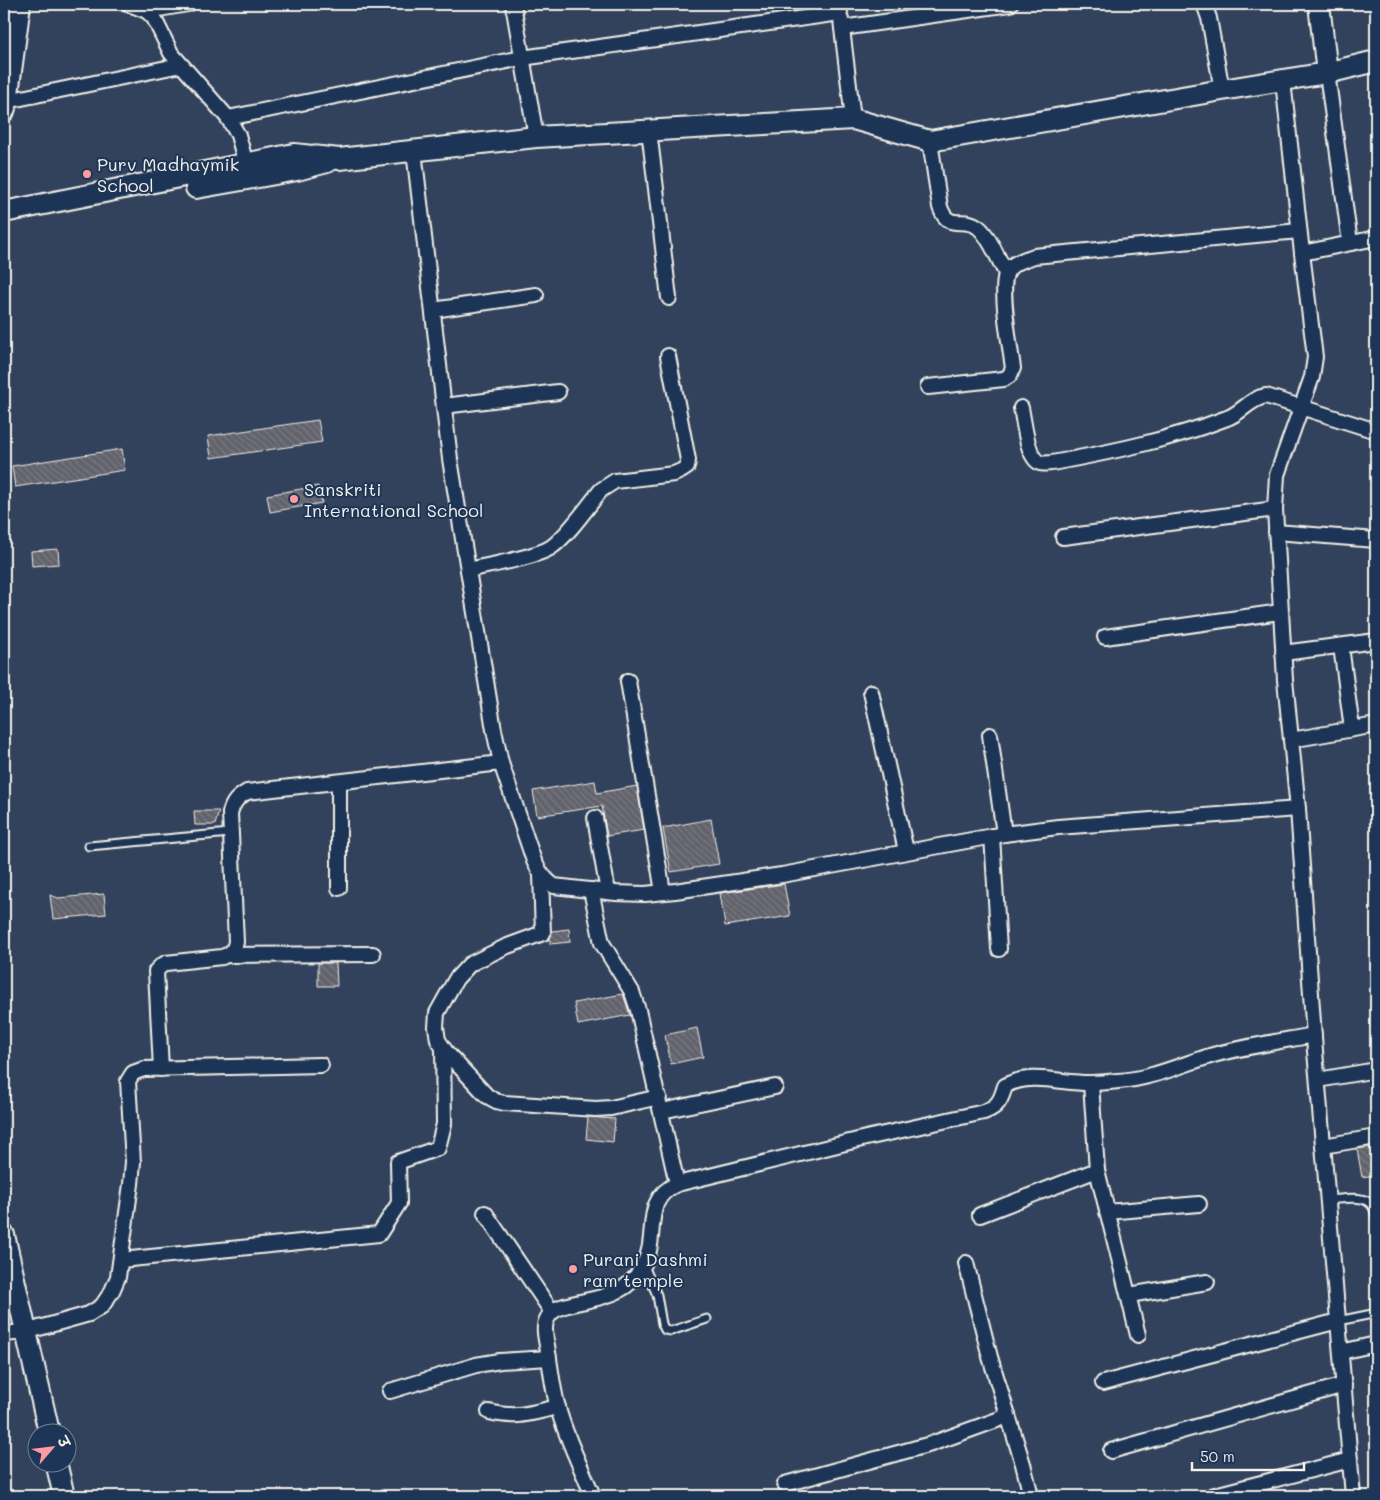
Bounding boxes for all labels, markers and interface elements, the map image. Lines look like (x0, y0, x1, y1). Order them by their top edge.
place label: Purv Madhaymik School (97, 152, 239, 197)
marker: Purv Madhaymik School (81, 168, 93, 180)
place label: Sanskriti International School (304, 477, 483, 522)
marker: Sanskriti International School (288, 493, 300, 505)
place label: Purani Dashmi ram temple (583, 1247, 708, 1292)
marker: Purani Dashmi ram temple (567, 1263, 579, 1275)
north arrow (28, 1422, 78, 1472)
text: उ (52, 1431, 75, 1452)
scale bar (1192, 1440, 1305, 1472)
text: 50 m (1200, 1446, 1235, 1466)

